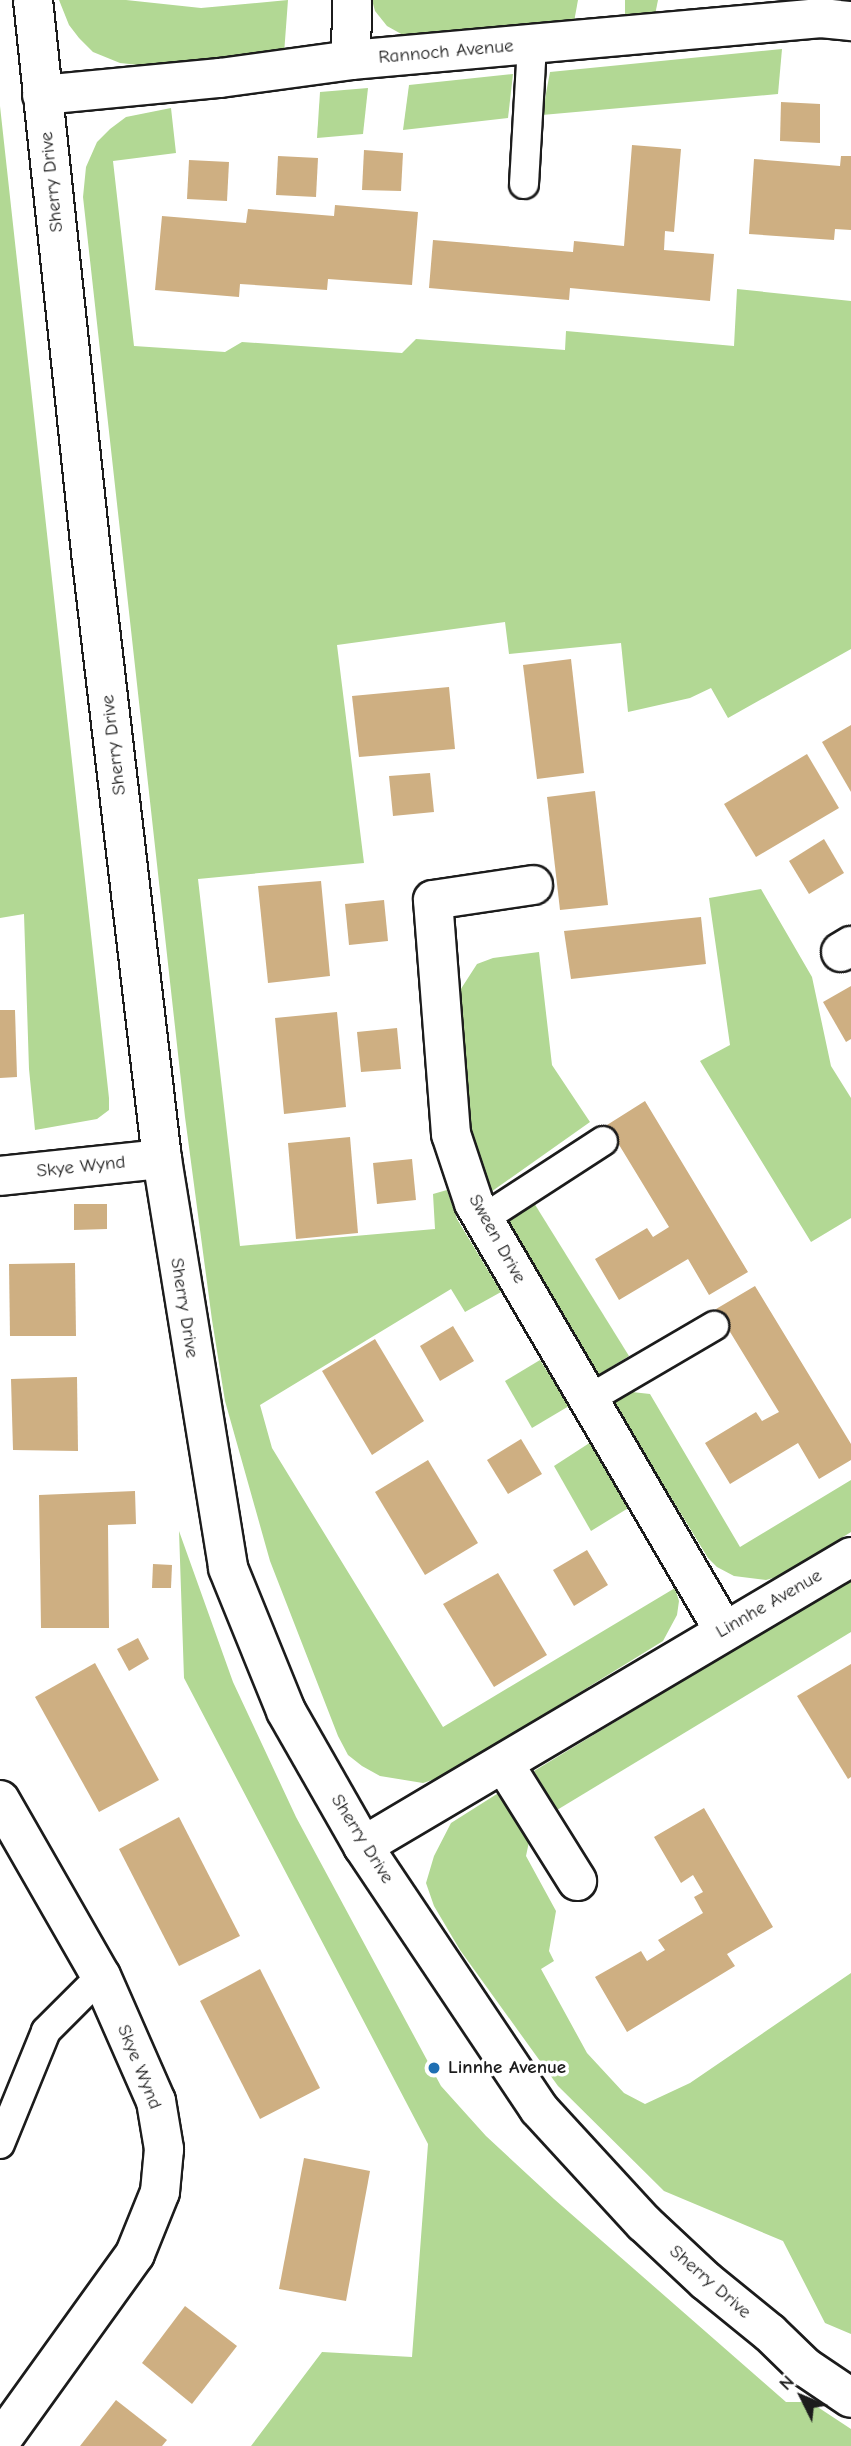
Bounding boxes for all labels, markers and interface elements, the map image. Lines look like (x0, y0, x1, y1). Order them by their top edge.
street label: Rannoch Avenue (378, 35, 514, 69)
street label: Sherry Drive (35, 131, 69, 233)
street label: Sherry Drive (97, 693, 131, 797)
street label: Skye Wynd (35, 1151, 127, 1183)
street label: Sween Drive (463, 1190, 531, 1288)
street label: Sherry Drive (165, 1256, 203, 1360)
street label: Linnhe Avenue (712, 1564, 826, 1644)
street label: Sherry Drive (326, 1790, 398, 1888)
street label: Skye Wynd (112, 2021, 166, 2113)
place label: Linnhe Avenue (448, 2057, 566, 2079)
marker: Linnhe Avenue (426, 2060, 442, 2076)
street label: Sherry Drive (664, 2240, 756, 2324)
north arrow (767, 2362, 837, 2432)
text: N (774, 2371, 799, 2395)

